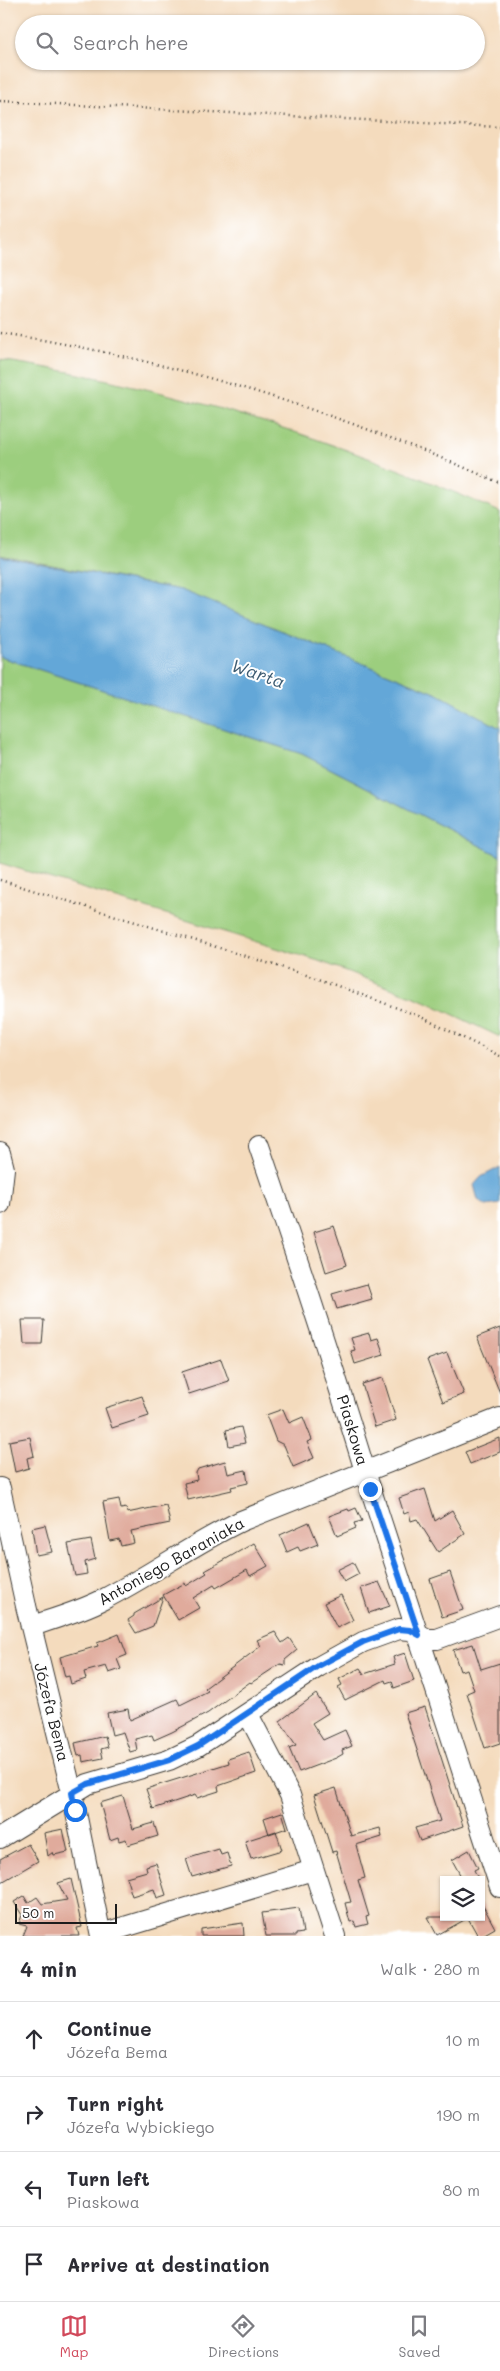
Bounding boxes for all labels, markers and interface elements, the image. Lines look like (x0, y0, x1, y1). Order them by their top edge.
search box (15, 15, 485, 70)
icon: search (33, 29, 61, 57)
text: Search here (73, 30, 189, 55)
water label: Warta (228, 653, 288, 693)
street label: Piaskowa (333, 1392, 374, 1468)
route end (359, 1478, 382, 1501)
street label: Antoniego Baraniaka (94, 1512, 248, 1610)
street label: Józefa Bema (30, 1660, 75, 1763)
route start (64, 1799, 87, 1822)
map controls (440, 1876, 485, 1921)
button: layers (440, 1876, 485, 1921)
scale bar (15, 1901, 118, 1924)
text: 50 m (22, 1903, 54, 1922)
text: 4 min (20, 1955, 77, 1982)
text: Walk · 280 m (380, 1958, 480, 1979)
text: Continue (67, 2016, 152, 2041)
icon: ahead (20, 2025, 48, 2053)
text: 10 m (445, 2029, 480, 2050)
text: Józefa Bema (67, 2041, 168, 2062)
text: Turn right (67, 2091, 164, 2116)
icon: right (20, 2100, 48, 2128)
text: 190 m (436, 2104, 480, 2125)
text: Józefa Wybickiego (67, 2116, 214, 2137)
text: Turn left (67, 2166, 150, 2191)
icon: left (20, 2175, 48, 2203)
text: 80 m (443, 2179, 480, 2200)
text: Piaskowa (67, 2191, 140, 2212)
icon: arrive (20, 2250, 48, 2278)
text: Arrive at destination (67, 2252, 270, 2277)
tab: Map (60, 2312, 88, 2361)
tab: Directions (208, 2312, 279, 2361)
tab: Saved (399, 2312, 440, 2361)

